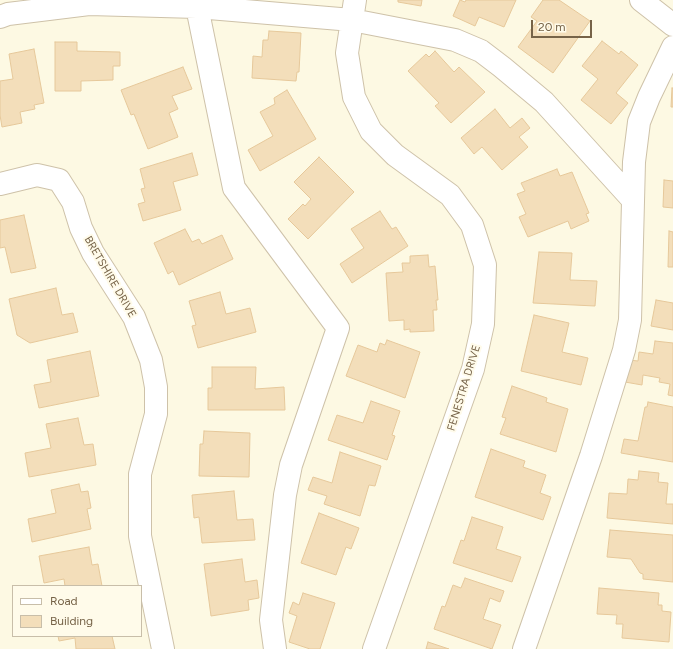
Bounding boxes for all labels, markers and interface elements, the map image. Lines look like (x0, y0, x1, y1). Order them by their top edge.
scale bar (533, 12, 594, 38)
text: 20 m (538, 20, 566, 34)
street label: BRETSHIRE DRIVE (81, 234, 139, 320)
street label: FENESTRA DRIVE (445, 344, 483, 432)
legend (12, 585, 142, 637)
text: Road (50, 594, 78, 608)
text: Building (50, 614, 93, 628)

